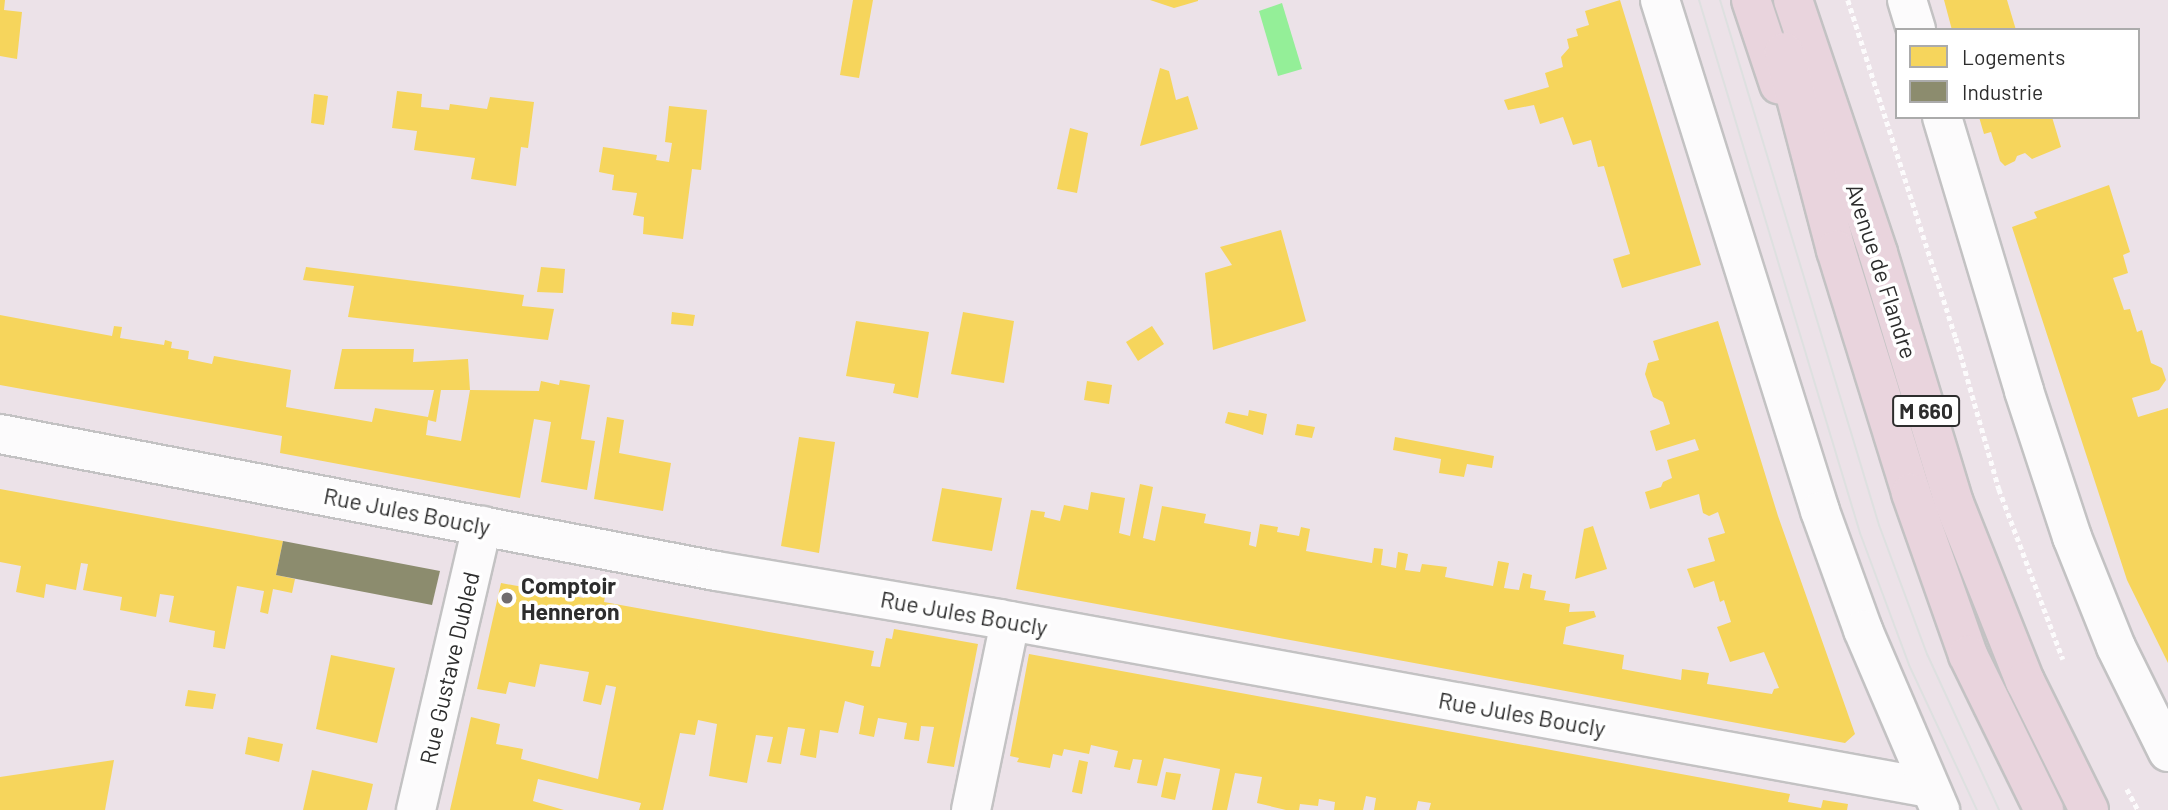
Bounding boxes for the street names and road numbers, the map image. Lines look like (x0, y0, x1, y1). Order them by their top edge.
street label: Avenue de Flandre (1841, 180, 1923, 362)
road number: M 660 (1891, 394, 1961, 428)
street label: Rue Jules Boucly (321, 481, 493, 541)
street label: Rue Gustave Dubled (413, 569, 485, 767)
street label: Rue Jules Boucly (878, 585, 1050, 641)
street label: Rue Jules Boucly (1436, 686, 1608, 742)

